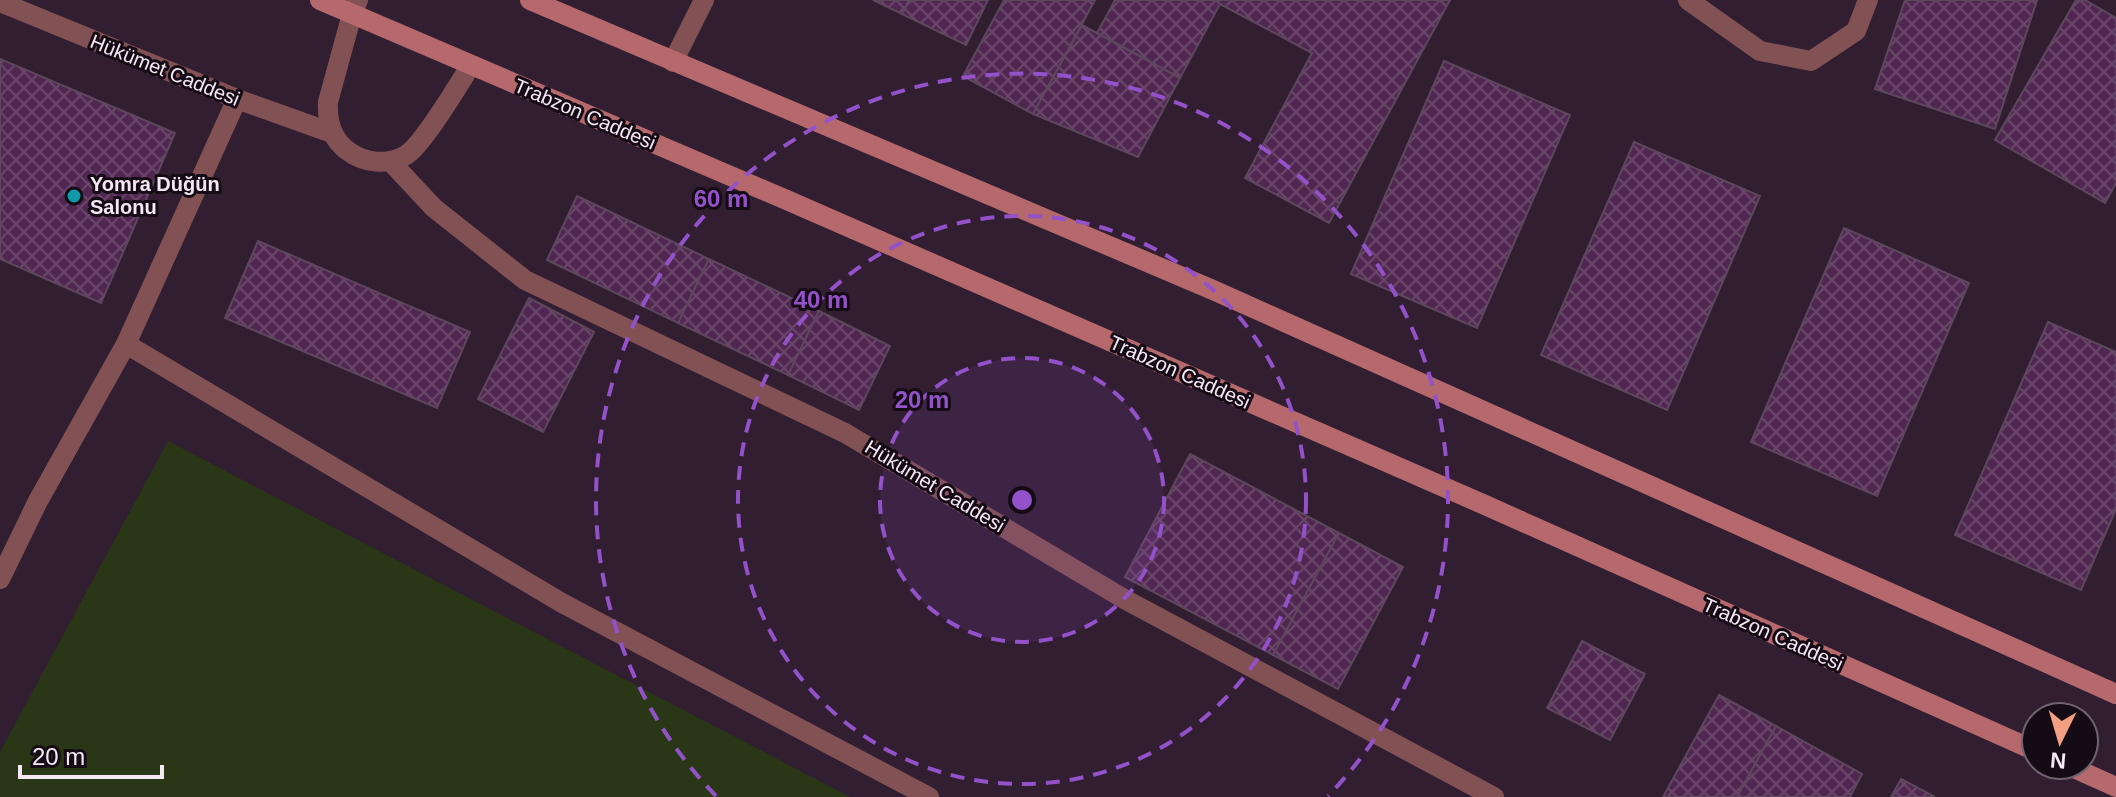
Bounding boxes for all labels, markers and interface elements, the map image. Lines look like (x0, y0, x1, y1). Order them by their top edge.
street label: Hükümet Caddesi (87, 30, 243, 110)
street label: Trabzon Caddesi (511, 74, 659, 154)
place label: Yomra Düğün Salonu (90, 173, 220, 218)
text: 60 m (694, 185, 748, 212)
marker: Yomra Düğün Salonu (65, 187, 83, 205)
text: 40 m (794, 286, 848, 313)
street label: Trabzon Caddesi (1106, 331, 1254, 413)
text: 20 m (895, 386, 949, 413)
street label: Hükümet Caddesi (861, 436, 1009, 536)
centre of rings (1008, 486, 1036, 514)
street label: Trabzon Caddesi (1699, 593, 1847, 675)
north arrow (2020, 701, 2100, 781)
scale bar (20, 729, 162, 779)
text: 20 m (32, 743, 85, 770)
text: N (2049, 747, 2067, 774)

